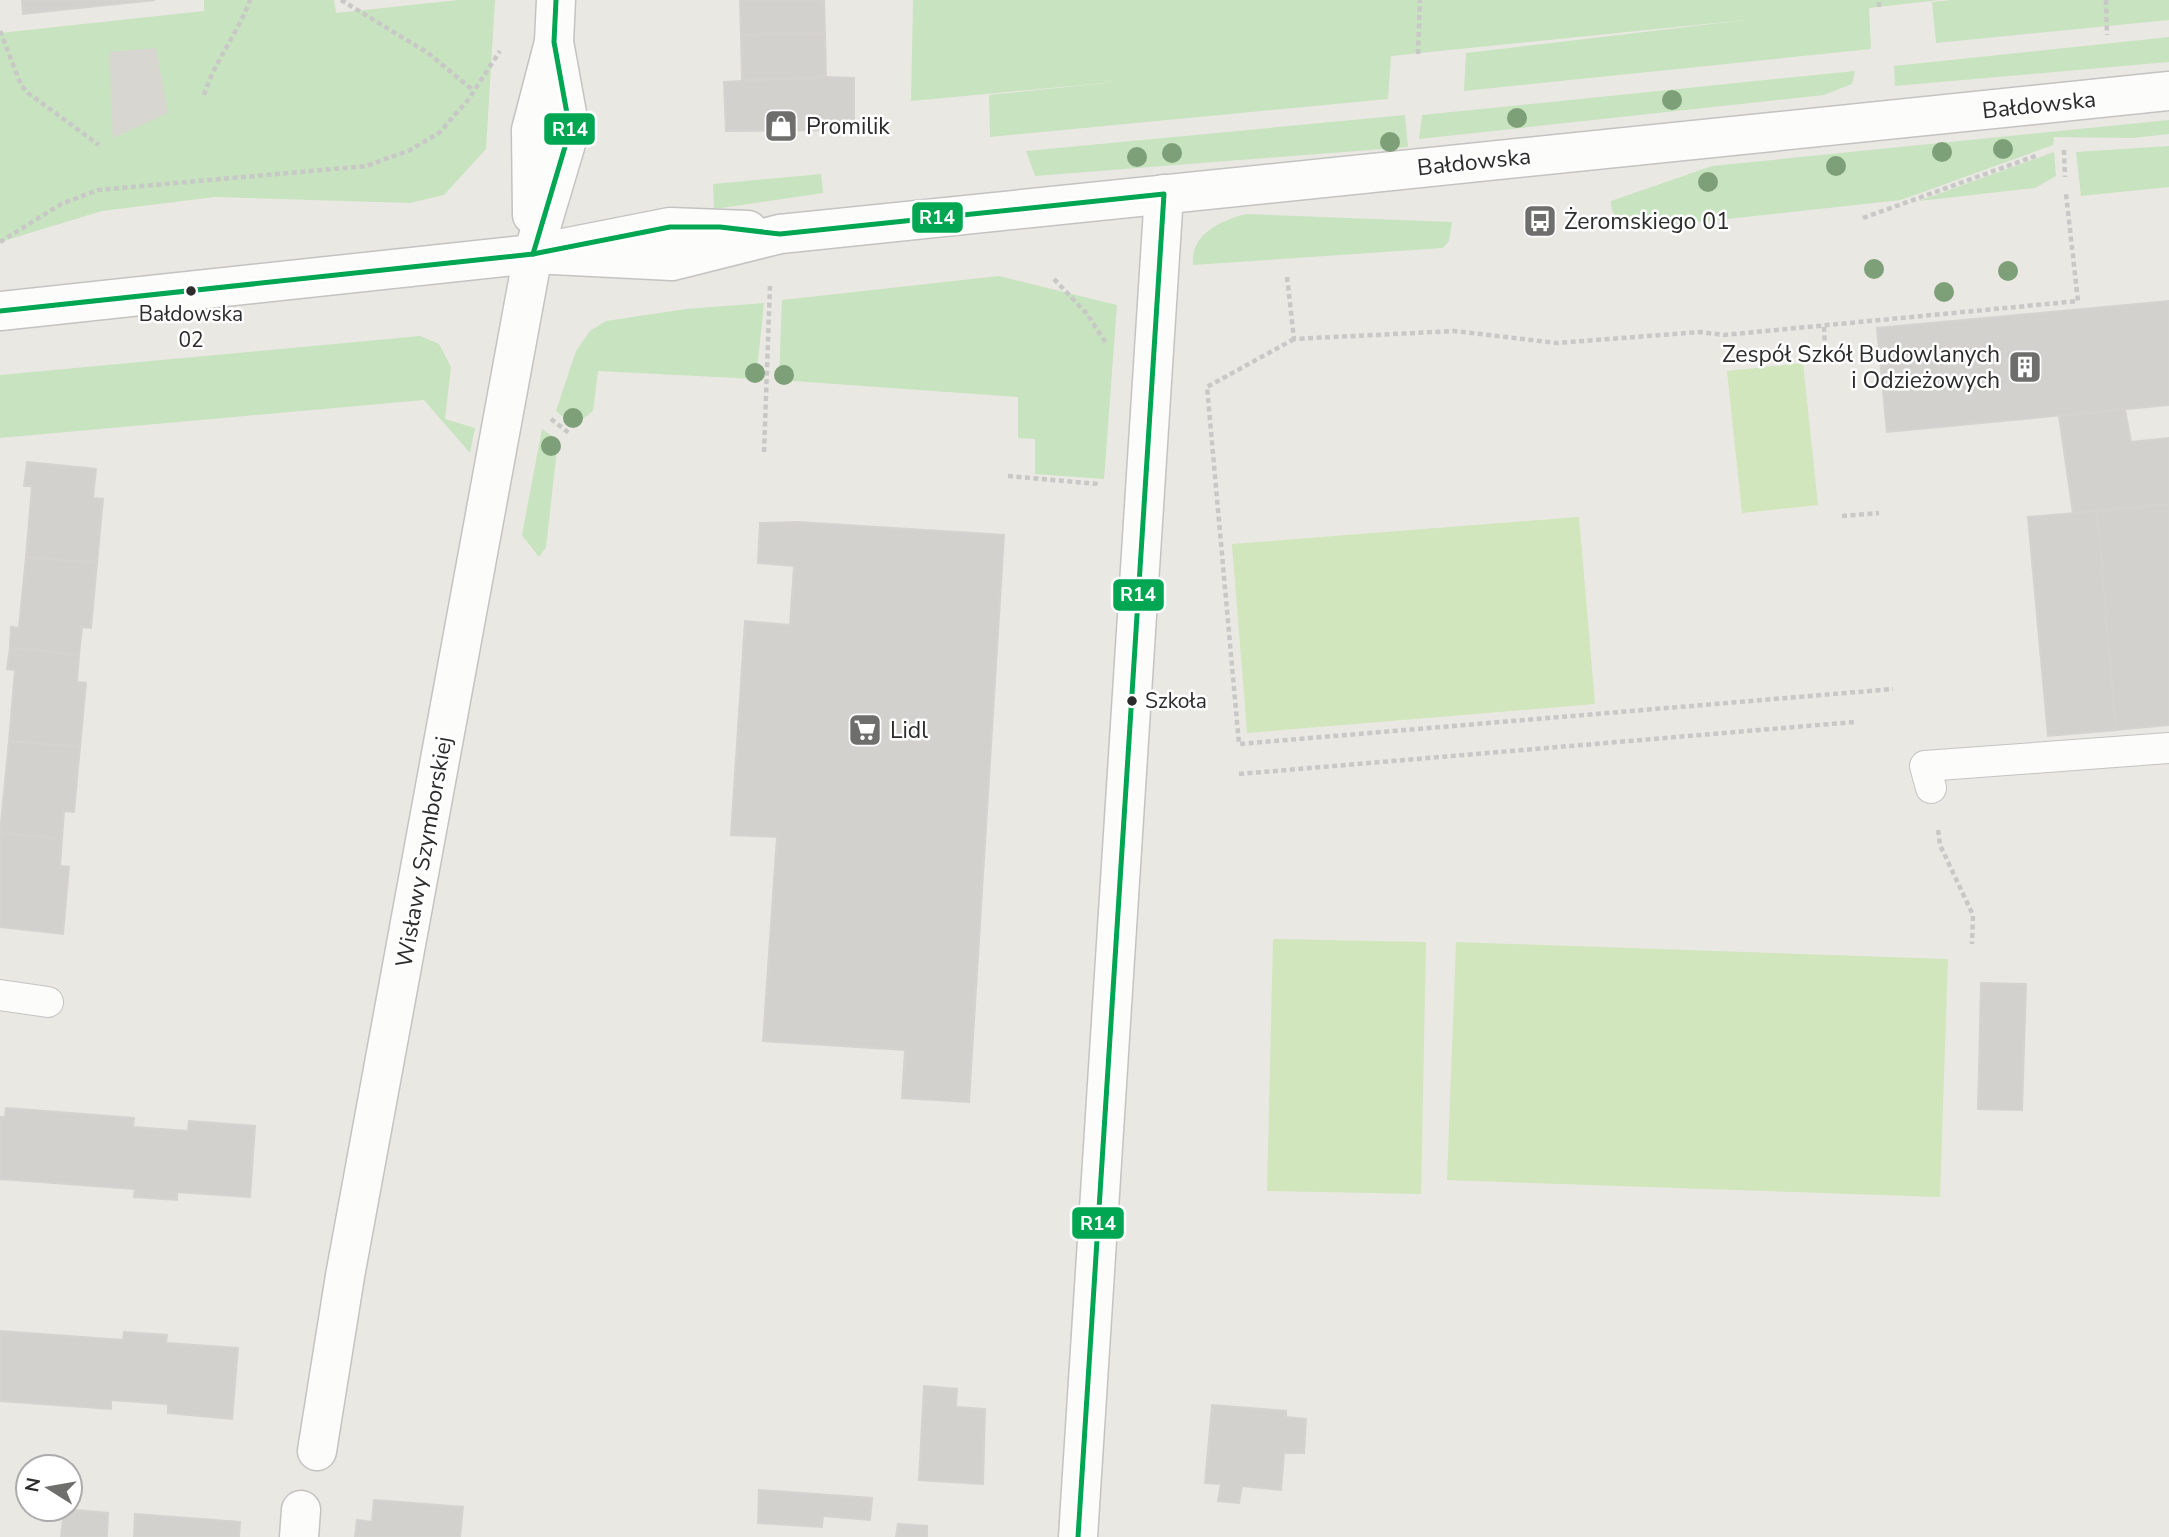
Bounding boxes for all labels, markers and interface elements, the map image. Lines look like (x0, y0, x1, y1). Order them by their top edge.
street label: Bałdowska (1981, 84, 2097, 126)
shop icon: Promilik (762, 107, 800, 145)
place label: Promilik (806, 111, 890, 142)
line badge: R14 (543, 112, 596, 146)
text: R14 (552, 117, 588, 143)
street label: Bałdowska (1416, 141, 1532, 183)
line badge: R14 (911, 201, 964, 234)
bus stop icon: Żeromskiego 01 (1521, 202, 1559, 240)
text: R14 (919, 205, 955, 231)
place label: Żeromskiego 01 (1564, 206, 1730, 237)
marker: Bałdowska 02 (184, 284, 198, 298)
place label: Bałdowska 02 (139, 300, 243, 354)
place label: Zespół Szkół Budowlanych i Odzieżowych (1722, 339, 2000, 396)
building icon: Zespół Szkół Budowlanych i Odzieżowych (2006, 348, 2044, 386)
line badge: R14 (1112, 578, 1165, 612)
text: R14 (1120, 582, 1156, 608)
place label: Szkoła (1145, 687, 1207, 715)
marker: Szkoła (1125, 694, 1139, 708)
supermarket icon: Lidl (846, 711, 884, 749)
place label: Lidl (890, 715, 928, 746)
street label: Wisławy Szymborskiej (388, 734, 460, 970)
line badge: R14 (1071, 1206, 1125, 1240)
text: R14 (1080, 1211, 1116, 1237)
north arrow (14, 1453, 84, 1523)
text: N (19, 1475, 47, 1494)

